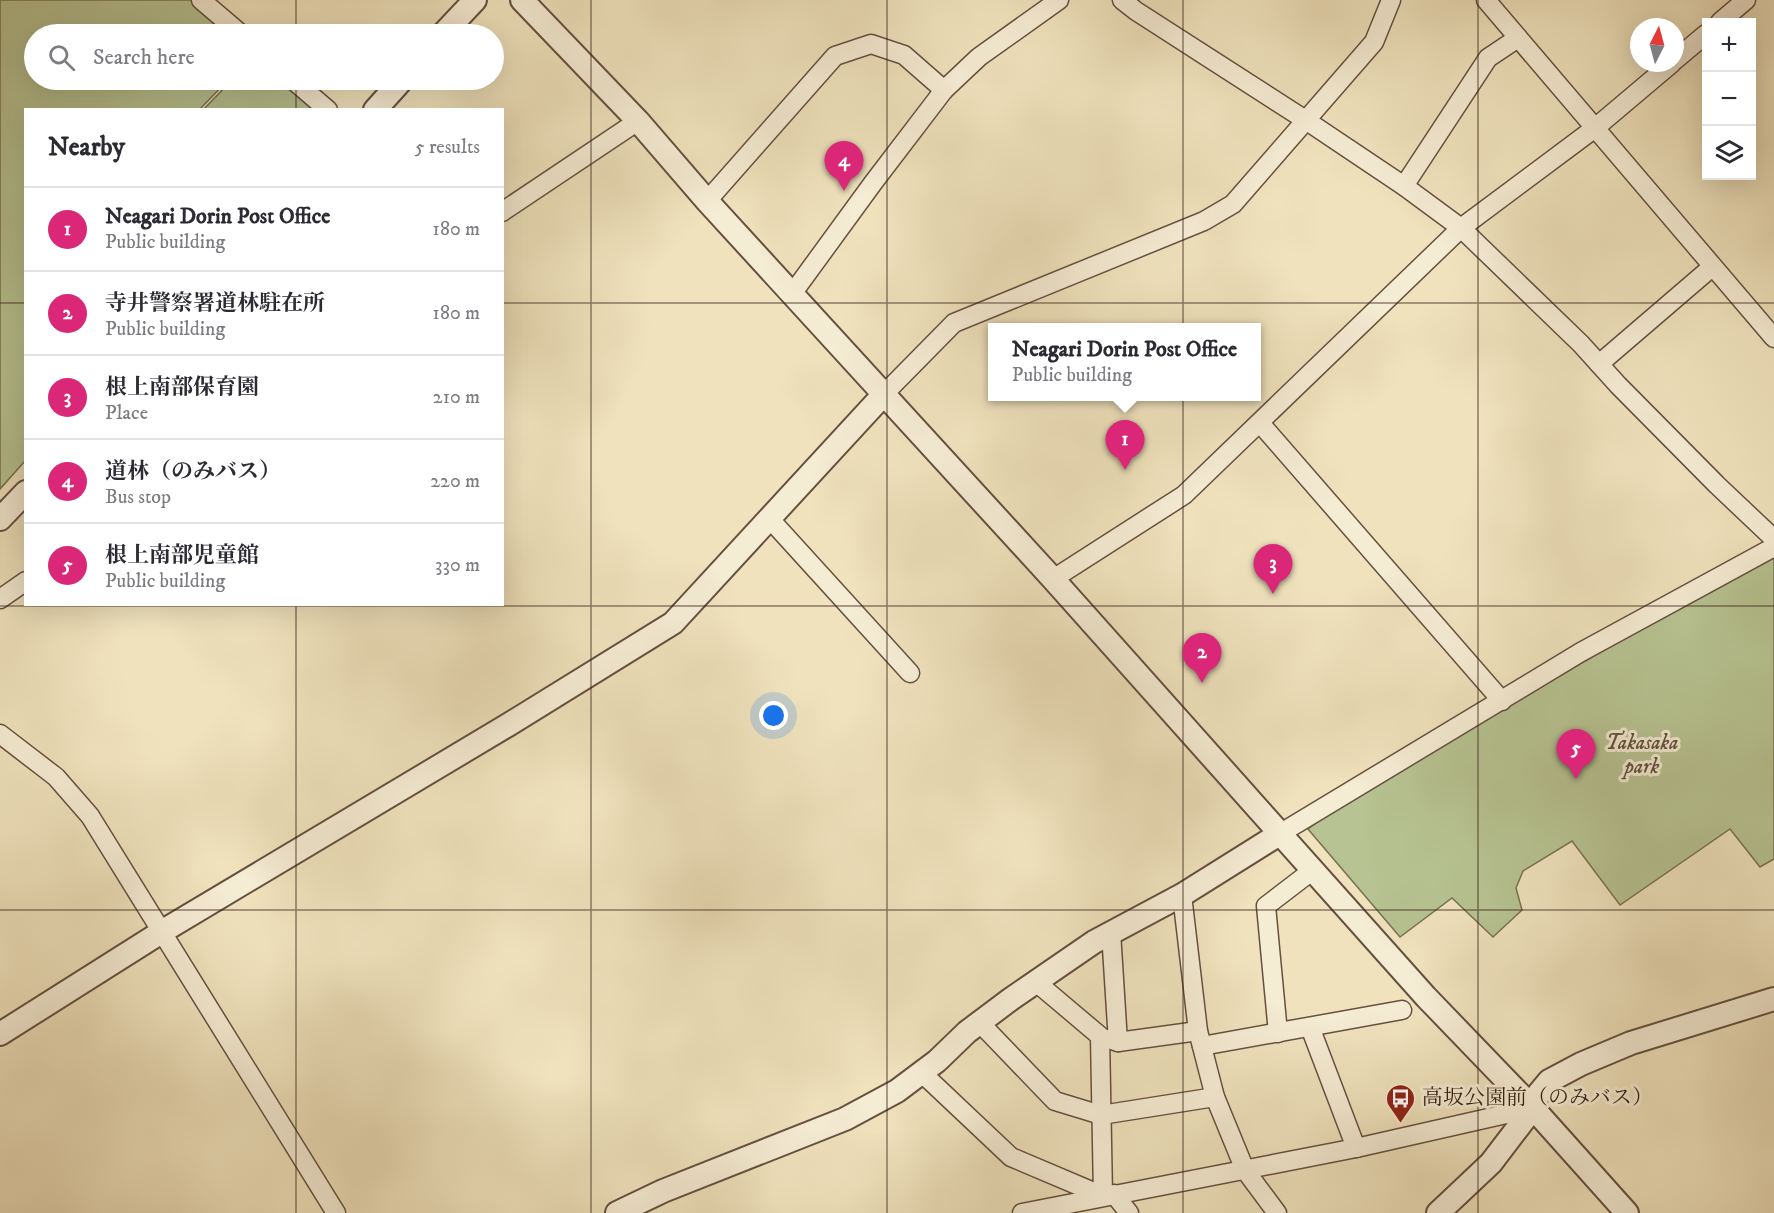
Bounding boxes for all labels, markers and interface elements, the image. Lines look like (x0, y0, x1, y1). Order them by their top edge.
north arrow (1630, 18, 1684, 72)
map controls (1702, 18, 1756, 180)
button: + (1702, 18, 1756, 72)
search box (24, 24, 504, 90)
icon: search (45, 41, 78, 74)
text: Search here (93, 44, 195, 71)
button: − (1702, 72, 1756, 126)
button: layers (1702, 126, 1756, 180)
text: Nearby (48, 131, 125, 164)
text: 5 results (415, 135, 480, 160)
pin: 4 (824, 142, 864, 191)
text: Neagari Dorin Post Office (105, 203, 330, 230)
text: 1 (64, 217, 71, 242)
text: 180 m (433, 217, 480, 242)
text: Public building (105, 230, 225, 255)
text: 寺井警察署道林駐在所 (105, 290, 325, 317)
text: 2 (63, 301, 72, 326)
text: 180 m (433, 301, 480, 326)
text: Public building (105, 317, 225, 342)
popup (988, 323, 1261, 401)
text: Neagari Dorin Post Office (1012, 336, 1237, 363)
text: Public building (1012, 363, 1132, 388)
text: 根上南部保育園 (105, 374, 259, 401)
text: 3 (64, 385, 71, 410)
text: 210 m (433, 385, 480, 410)
text: Place (105, 401, 148, 426)
pin: 1 (1106, 420, 1144, 470)
text: 道林（のみバス） (105, 458, 281, 485)
text: 4 (62, 469, 73, 494)
text: 220 m (430, 469, 480, 494)
text: Bus stop (105, 485, 171, 510)
text: 根上南部児童館 (105, 542, 259, 569)
pin: 3 (1254, 544, 1292, 594)
text: 5 (63, 553, 72, 578)
text: 330 m (435, 553, 480, 578)
text: Public building (105, 569, 225, 594)
pin: 2 (1182, 634, 1222, 683)
your location (759, 701, 788, 730)
pin: 5 (1556, 730, 1596, 779)
park label: Takasaka park (1606, 730, 1678, 780)
bus stop icon: 高坂公園前（のみバス） (1385, 1082, 1417, 1124)
place label: 高坂公園前（のみバス） (1422, 1085, 1653, 1111)

